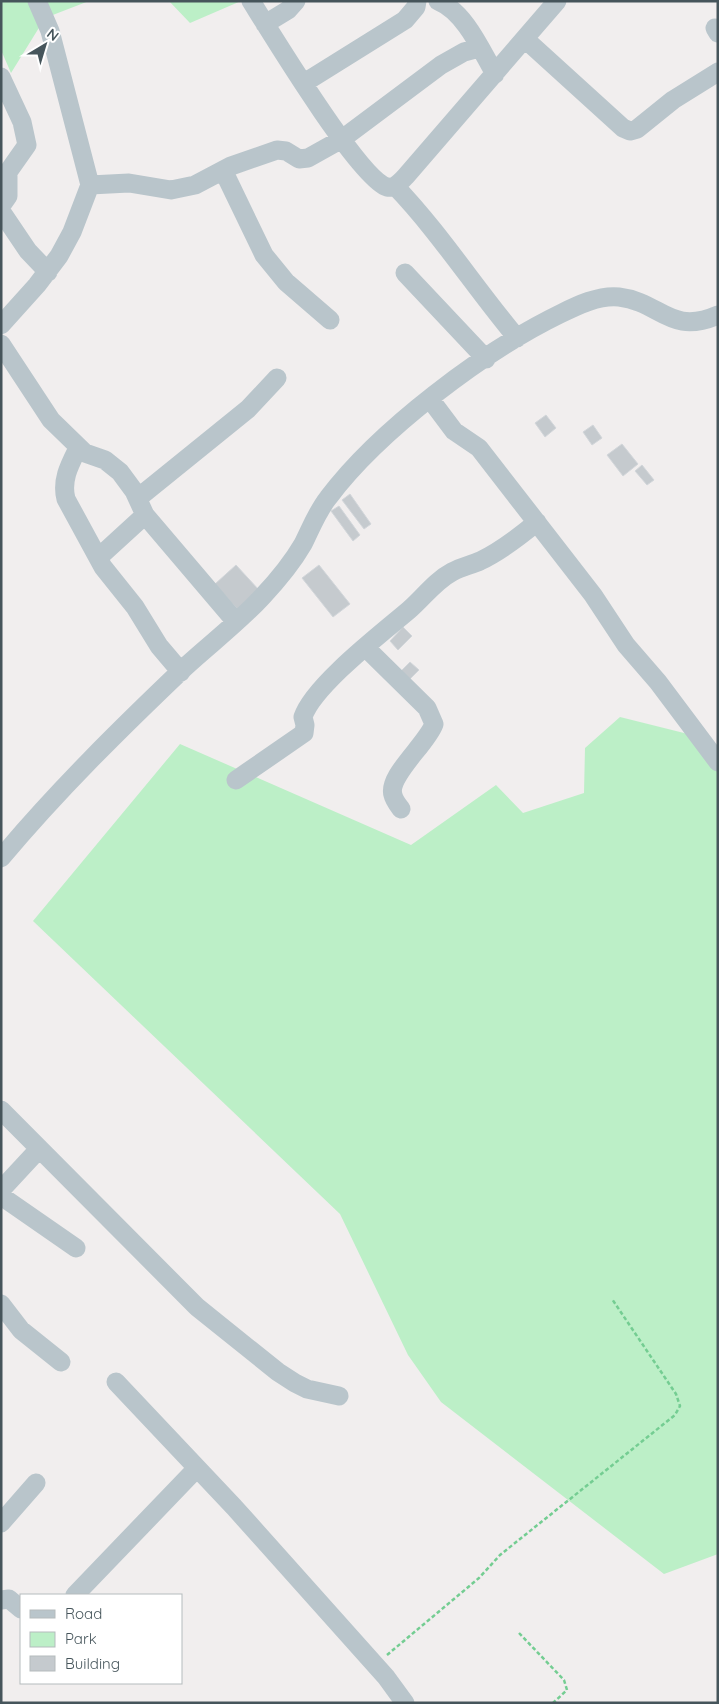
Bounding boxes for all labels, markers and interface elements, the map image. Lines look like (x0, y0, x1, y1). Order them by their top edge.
north arrow (20, 20, 70, 70)
text: N (43, 24, 63, 45)
legend (20, 1594, 182, 1684)
text: Road (65, 1604, 102, 1623)
text: Park (65, 1629, 97, 1648)
text: Building (65, 1654, 120, 1673)

